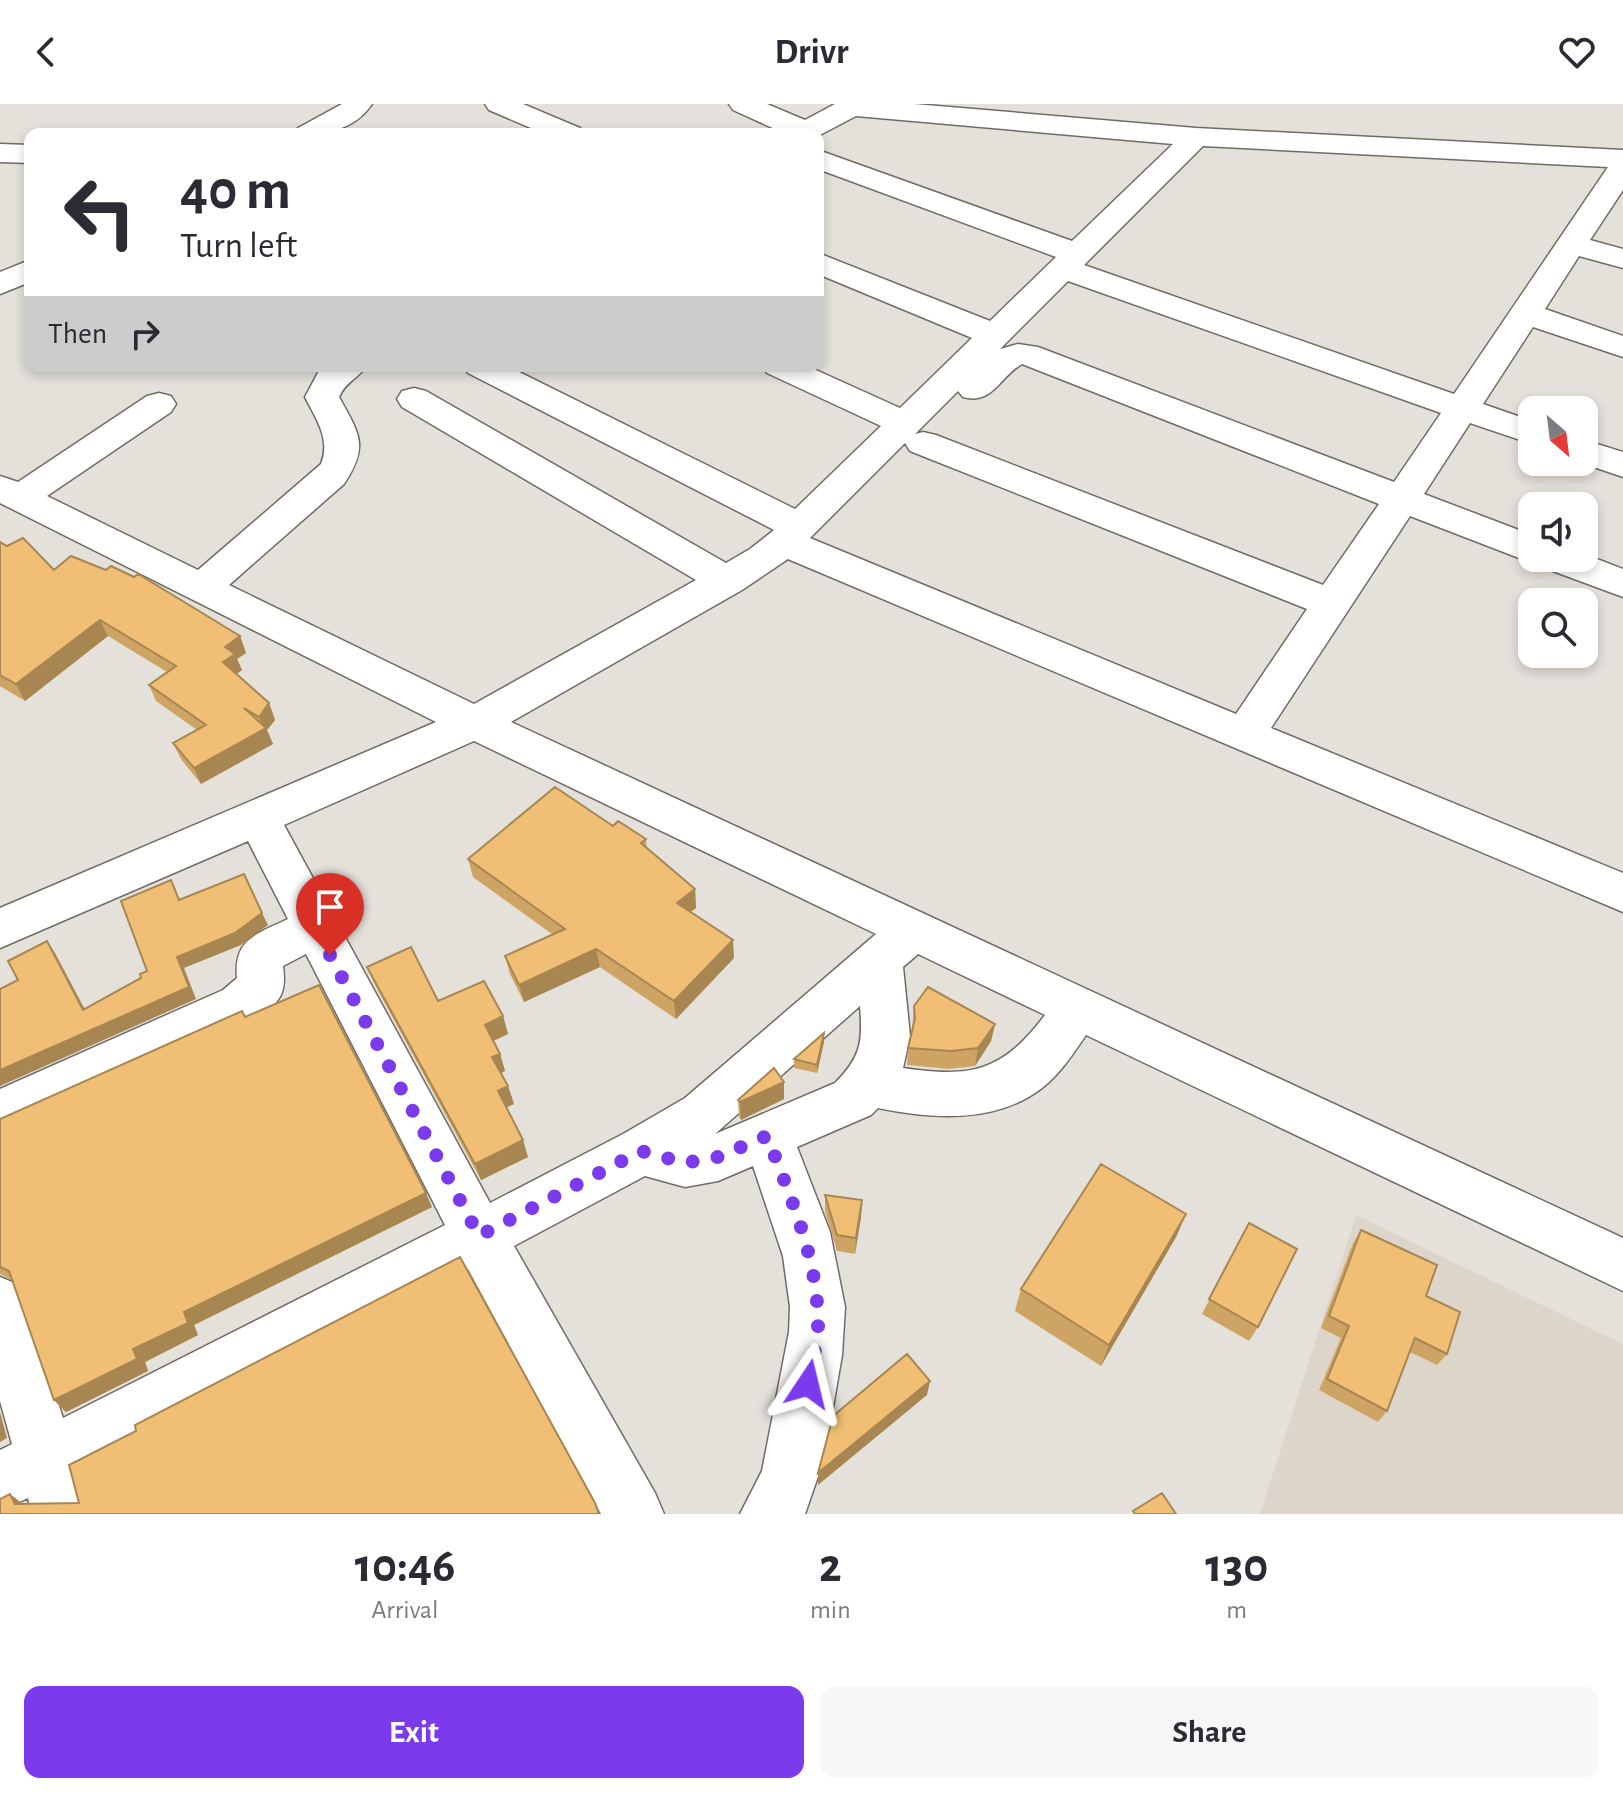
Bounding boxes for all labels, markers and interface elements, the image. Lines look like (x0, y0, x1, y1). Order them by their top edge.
icon: back (24, 30, 68, 74)
icon: heart (1555, 30, 1599, 74)
text: Drivr (775, 34, 848, 70)
icon: left (48, 160, 152, 264)
text: 40 m (180, 163, 291, 219)
text: Turn left (180, 228, 297, 264)
icon: right (123, 312, 167, 356)
text: Then (48, 319, 107, 349)
north arrow (1518, 396, 1598, 476)
map controls (1518, 396, 1598, 668)
button: sound (1518, 492, 1598, 572)
button: search (1518, 588, 1598, 668)
pin (296, 873, 364, 955)
icon: arrive (308, 885, 352, 929)
position arrow (766, 1342, 850, 1426)
text: 10:46 (355, 1543, 455, 1591)
text: 2 (819, 1543, 842, 1591)
text: 130 (1205, 1543, 1268, 1591)
text: Arrival (372, 1597, 438, 1623)
text: min (810, 1597, 851, 1623)
text: m (1226, 1597, 1247, 1623)
button: Exit (24, 1686, 804, 1778)
button: Share (820, 1686, 1599, 1778)

